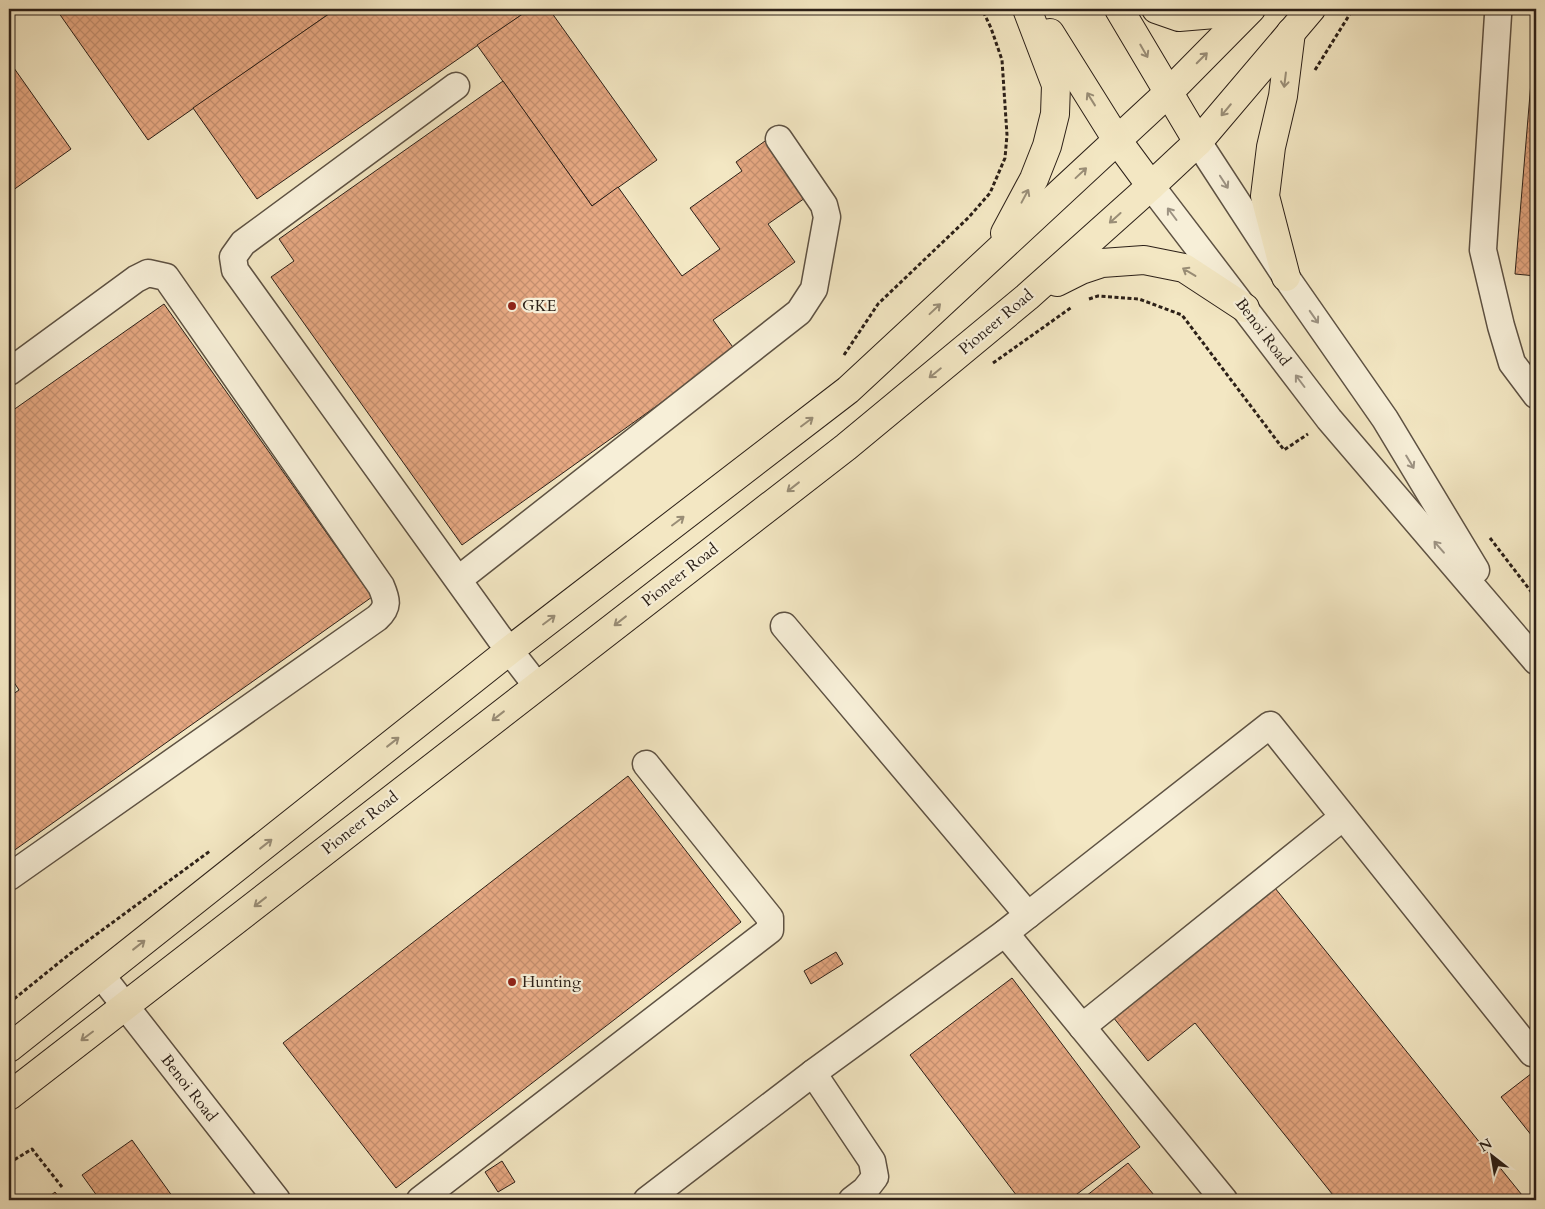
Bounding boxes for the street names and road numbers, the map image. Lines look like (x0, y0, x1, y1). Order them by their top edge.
street label: Pioneer Road (954, 284, 1039, 360)
street label: Benoi Road (1230, 293, 1296, 371)
street label: Pioneer Road (637, 538, 723, 612)
street label: Pioneer Road (317, 786, 403, 860)
street label: Benoi Road (156, 1050, 223, 1127)

